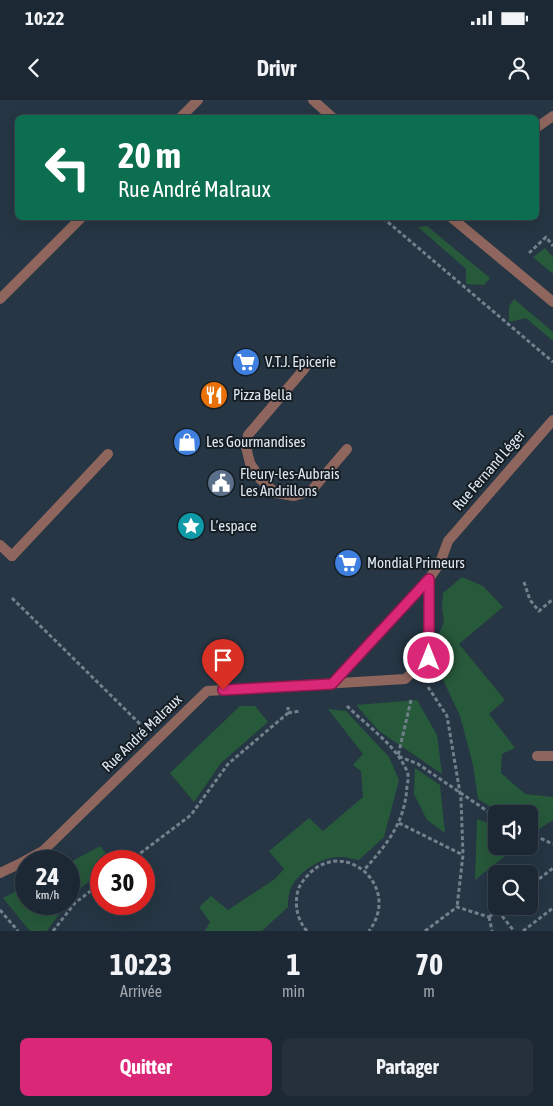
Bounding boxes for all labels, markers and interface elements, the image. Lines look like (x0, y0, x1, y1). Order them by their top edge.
text: 10:22 (25, 7, 64, 29)
icon: back (20, 54, 48, 82)
icon: person (505, 54, 533, 82)
text: Drivr (257, 55, 296, 81)
icon: left (35, 135, 100, 200)
text: 20 m (118, 135, 181, 175)
text: Rue André Malraux (118, 176, 271, 202)
supermarket icon: V.T.J. Epicerie (231, 347, 261, 377)
place label: V.T.J. Epicerie (265, 353, 336, 370)
restaurant icon: Pizza Bella (199, 380, 229, 410)
place label: Pizza Bella (233, 386, 292, 403)
street label: Rue Fernand Léger (449, 425, 529, 513)
shop icon: Les Gourmandises (172, 427, 202, 457)
place label: Les Gourmandises (206, 433, 306, 450)
place label: Fleury-les-Aubrais Les Andrillons (240, 465, 340, 499)
public building icon: Fleury-les-Aubrais Les Andrillons (206, 468, 236, 498)
place icon: L’espace (176, 511, 206, 541)
place label: L’espace (210, 517, 257, 534)
supermarket icon: Mondial Primeurs (333, 548, 363, 578)
place label: Mondial Primeurs (367, 554, 465, 571)
position arrow (402, 631, 454, 683)
pin (202, 639, 244, 690)
icon: arrive (209, 646, 237, 674)
street label: Rue André Malraux (98, 690, 185, 775)
map controls (488, 805, 538, 915)
button: sound (488, 805, 538, 855)
speed limit sign: 30 (90, 850, 155, 915)
text: 24 (36, 862, 59, 890)
button: search (488, 865, 538, 915)
text: km/h (36, 888, 59, 902)
text: 10:23 (110, 947, 172, 981)
text: 1 (286, 947, 301, 981)
text: 70 (415, 947, 443, 981)
text: Arrivée (120, 982, 162, 1000)
text: min (282, 982, 305, 1000)
text: m (423, 982, 435, 1000)
button: Quitter (20, 1038, 272, 1096)
button: Partager (282, 1038, 533, 1096)

